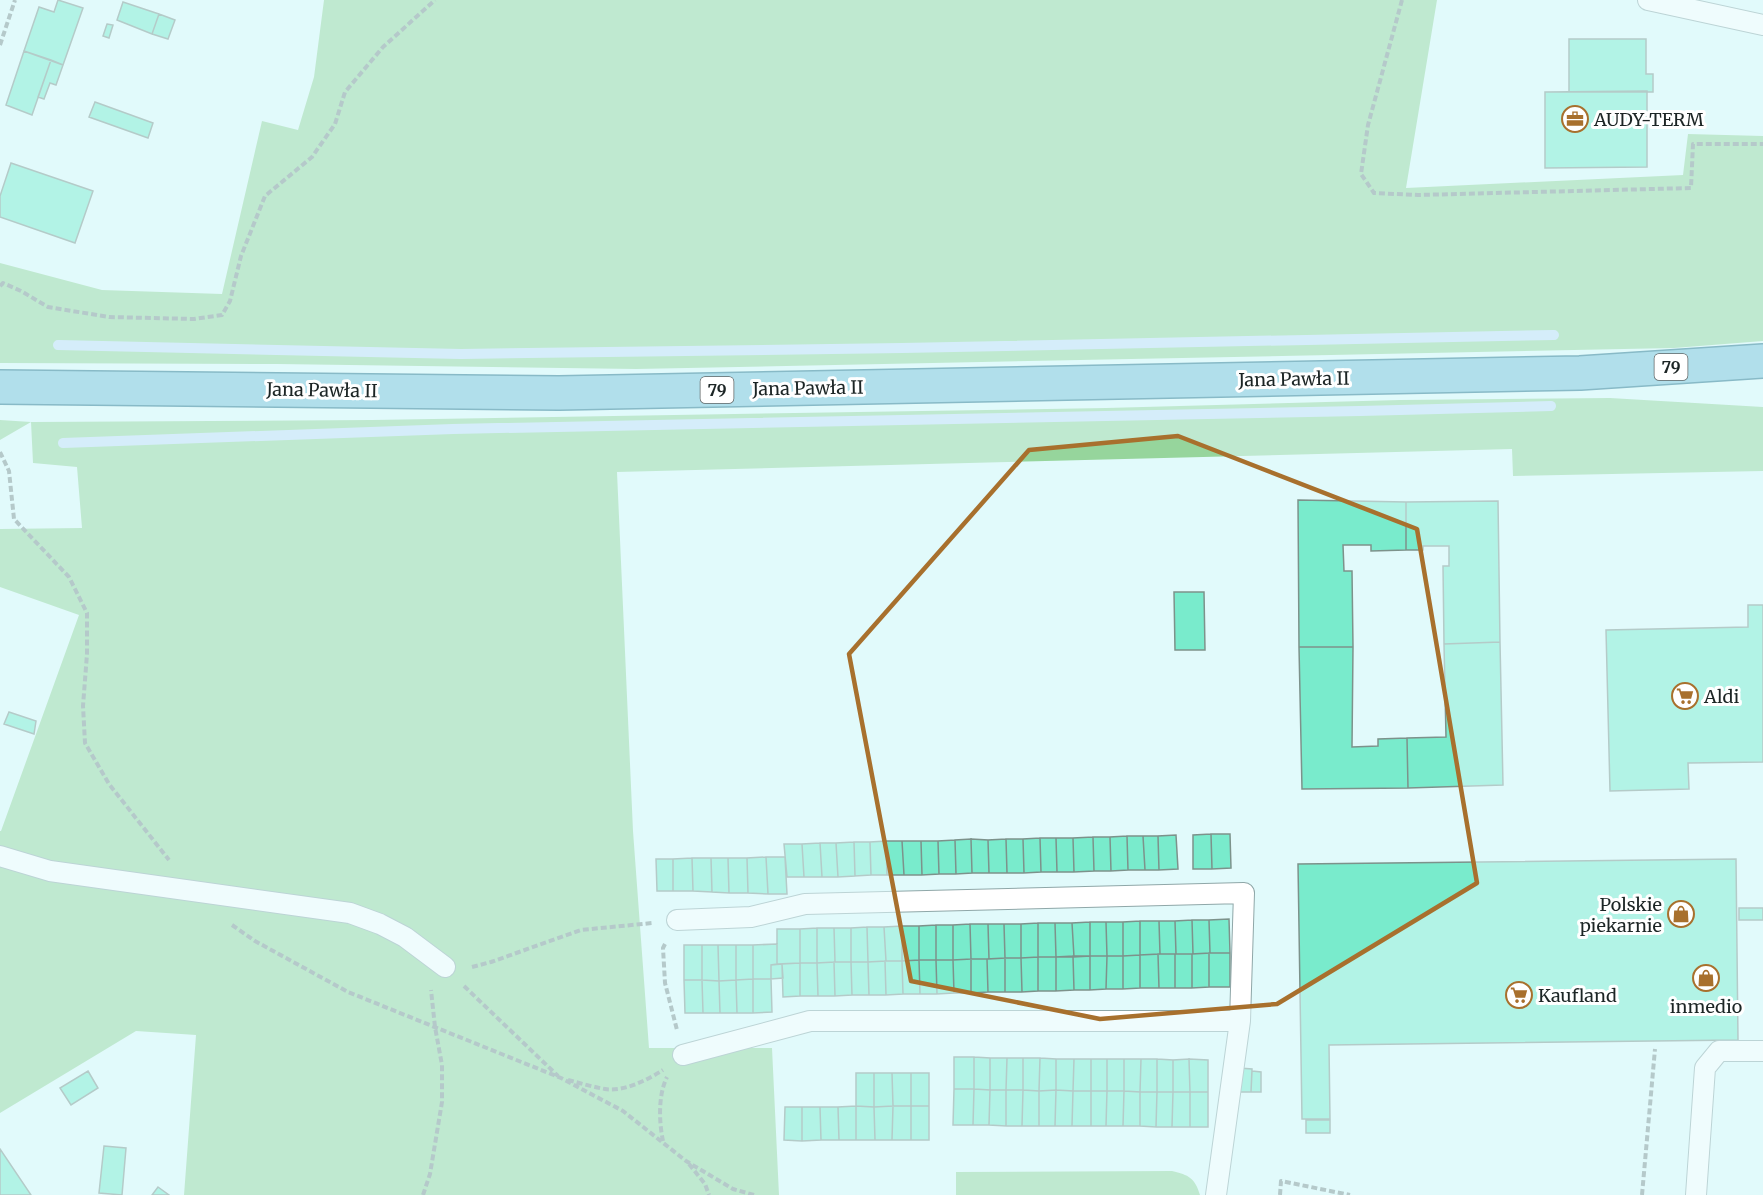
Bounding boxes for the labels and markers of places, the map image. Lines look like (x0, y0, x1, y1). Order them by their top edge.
office icon: AUDY-TERM (1560, 104, 1590, 134)
place label: AUDY-TERM (1593, 108, 1704, 131)
supermarket icon: Aldi (1670, 681, 1700, 711)
place label: Aldi (1703, 685, 1739, 708)
place label: Polskie piekarnie (1580, 893, 1662, 937)
shop icon: Polskie piekarnie (1666, 899, 1696, 929)
shop icon: inmedio (1691, 963, 1721, 993)
supermarket icon: Kaufland (1504, 980, 1534, 1010)
place label: Kaufland (1538, 984, 1617, 1007)
place label: inmedio (1670, 995, 1742, 1018)

